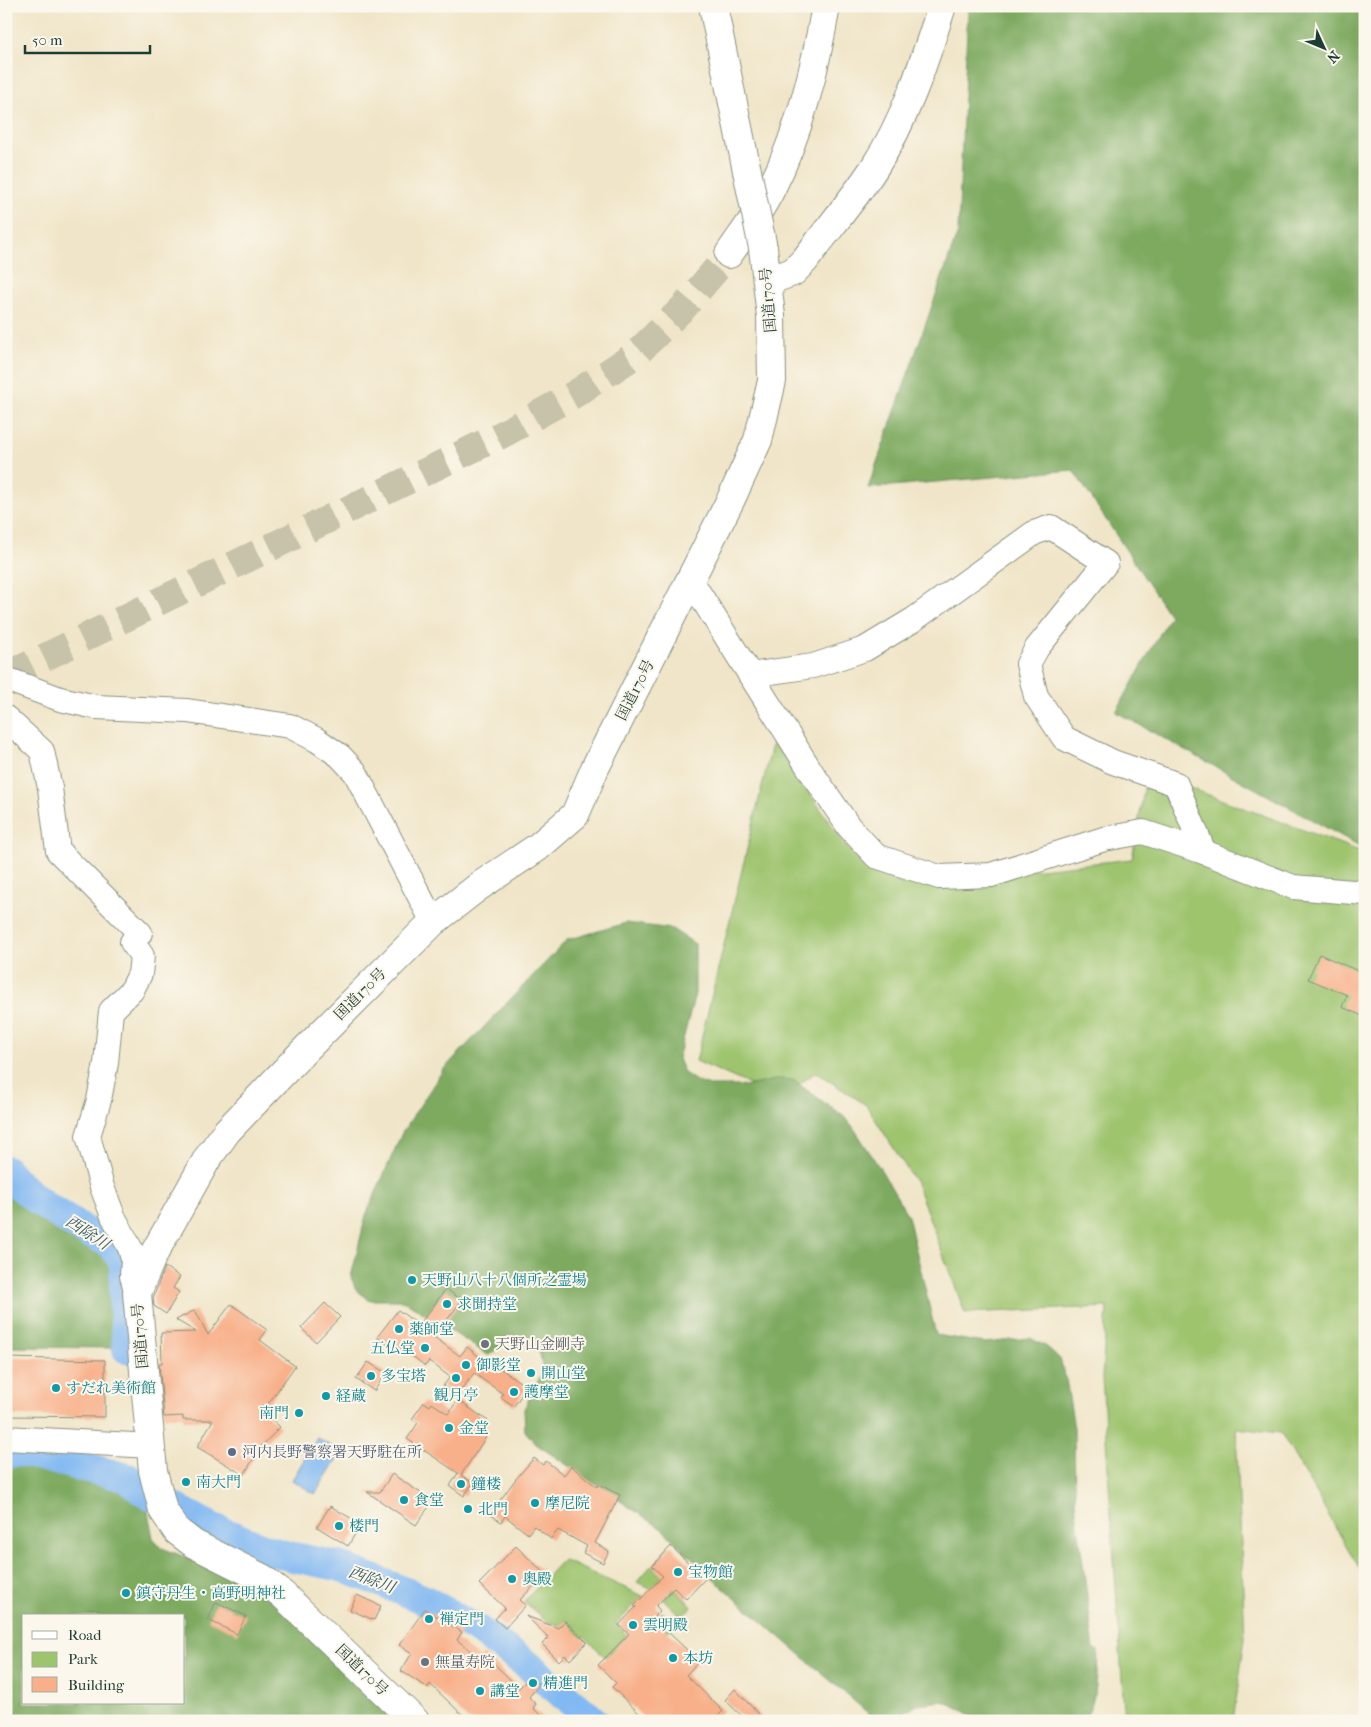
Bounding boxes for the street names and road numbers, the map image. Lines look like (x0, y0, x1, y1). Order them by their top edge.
street label: 国道170号 (756, 266, 780, 334)
street label: 国道170号 (612, 657, 658, 723)
street label: 国道170号 (330, 964, 390, 1024)
street label: 国道170号 (128, 1302, 152, 1370)
street label: 国道170号 (332, 1641, 392, 1699)

